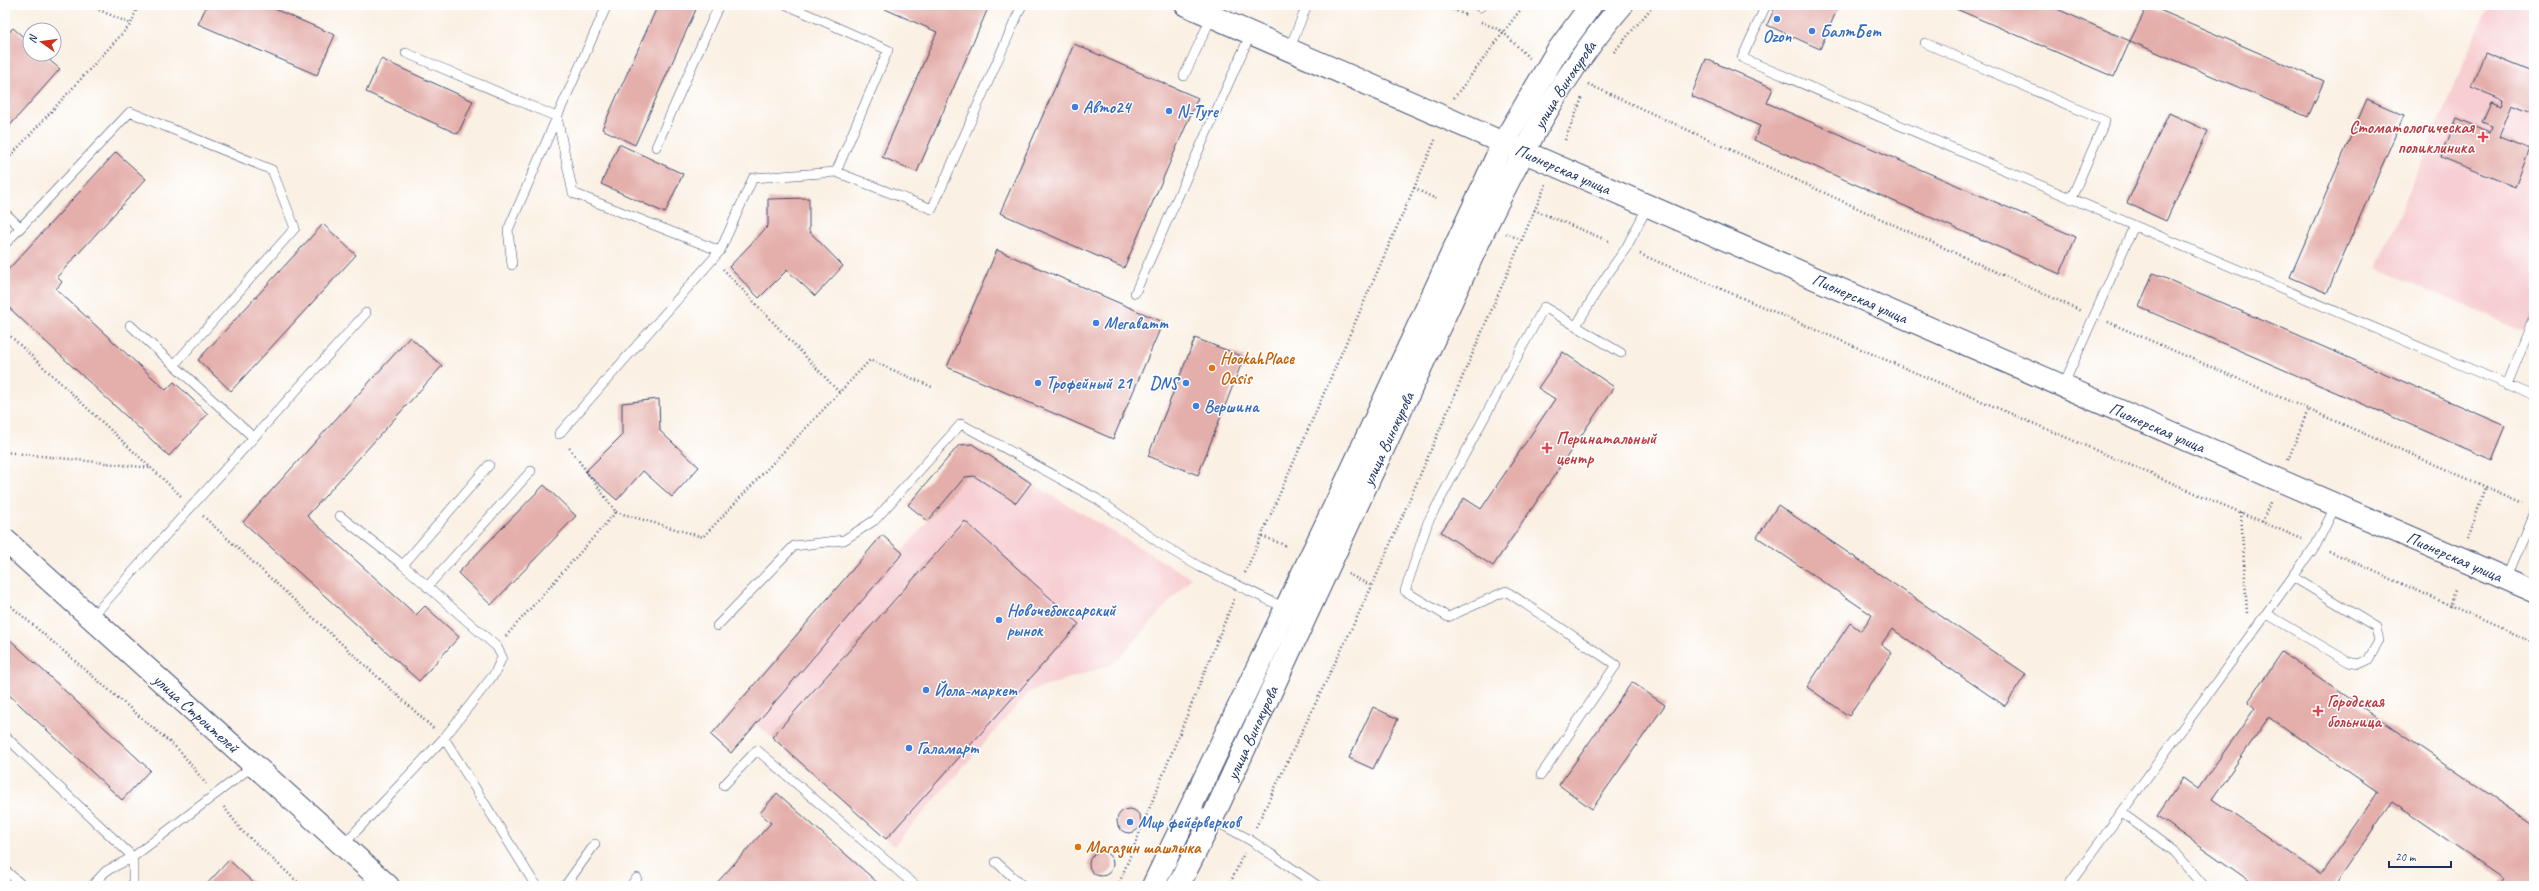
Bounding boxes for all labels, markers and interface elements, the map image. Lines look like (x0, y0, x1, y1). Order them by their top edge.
marker: Ozon (1772, 14, 1782, 24)
place label: БалтБет (1820, 21, 1882, 42)
north arrow (22, 22, 62, 62)
place label: Ozon (1763, 26, 1792, 47)
marker: БалтБет (1807, 26, 1817, 36)
text: N (25, 32, 40, 45)
street label: улица Винокурова (1528, 36, 1601, 134)
place label: Авто24 (1083, 97, 1133, 118)
place label: N-Tyre (1177, 101, 1220, 122)
marker: Авто24 (1070, 102, 1080, 112)
marker: N-Tyre (1164, 106, 1174, 116)
place label: Cтоматологическая поликлиника (2349, 117, 2476, 158)
marker: Cтоматологическая поликлиника (2477, 131, 2489, 143)
street label: Пионерская улица (1512, 139, 1615, 200)
street label: Пионерская улица (1809, 269, 1912, 329)
place label: Мегаватт (1104, 313, 1169, 334)
marker: Мегаватт (1091, 318, 1101, 328)
place label: HookahPlace Oasis (1220, 348, 1295, 389)
marker: HookahPlace Oasis (1207, 363, 1217, 373)
place label: Трофейный 21 (1046, 373, 1134, 394)
place label: DNS (1150, 373, 1181, 394)
marker: Трофейный 21 (1033, 378, 1043, 388)
marker: DNS (1181, 378, 1191, 388)
street label: улица Винокурова (1357, 388, 1419, 490)
place label: Вершина (1204, 396, 1260, 417)
street label: Пионерская улица (2106, 398, 2209, 458)
marker: Вершина (1191, 401, 1201, 411)
place label: Перинатальный центр (1556, 428, 1658, 469)
marker: Перинатальный центр (1541, 442, 1553, 454)
street label: Пионерская улица (2403, 527, 2506, 587)
place label: Новочебоксарский рынок (1007, 600, 1117, 641)
marker: Новочебоксарский рынок (994, 615, 1004, 625)
street label: улица Строителей (148, 669, 244, 758)
place label: Йола-маркет (934, 680, 1018, 701)
street label: улица Винокурова (1221, 682, 1283, 784)
marker: Йола-маркет (921, 685, 931, 695)
place label: Городская больница (2327, 691, 2385, 732)
marker: Городская больница (2312, 705, 2324, 717)
place label: Галамарт (917, 738, 980, 759)
marker: Галамарт (904, 743, 914, 753)
place label: Мир фейерверков (1138, 812, 1243, 833)
marker: Мир фейерверков (1125, 817, 1135, 827)
place label: Магазин шашлыка (1086, 837, 1202, 859)
marker: Магазин шашлыка (1073, 842, 1083, 852)
scale bar (2389, 843, 2451, 869)
text: 20 m (2395, 849, 2417, 865)

